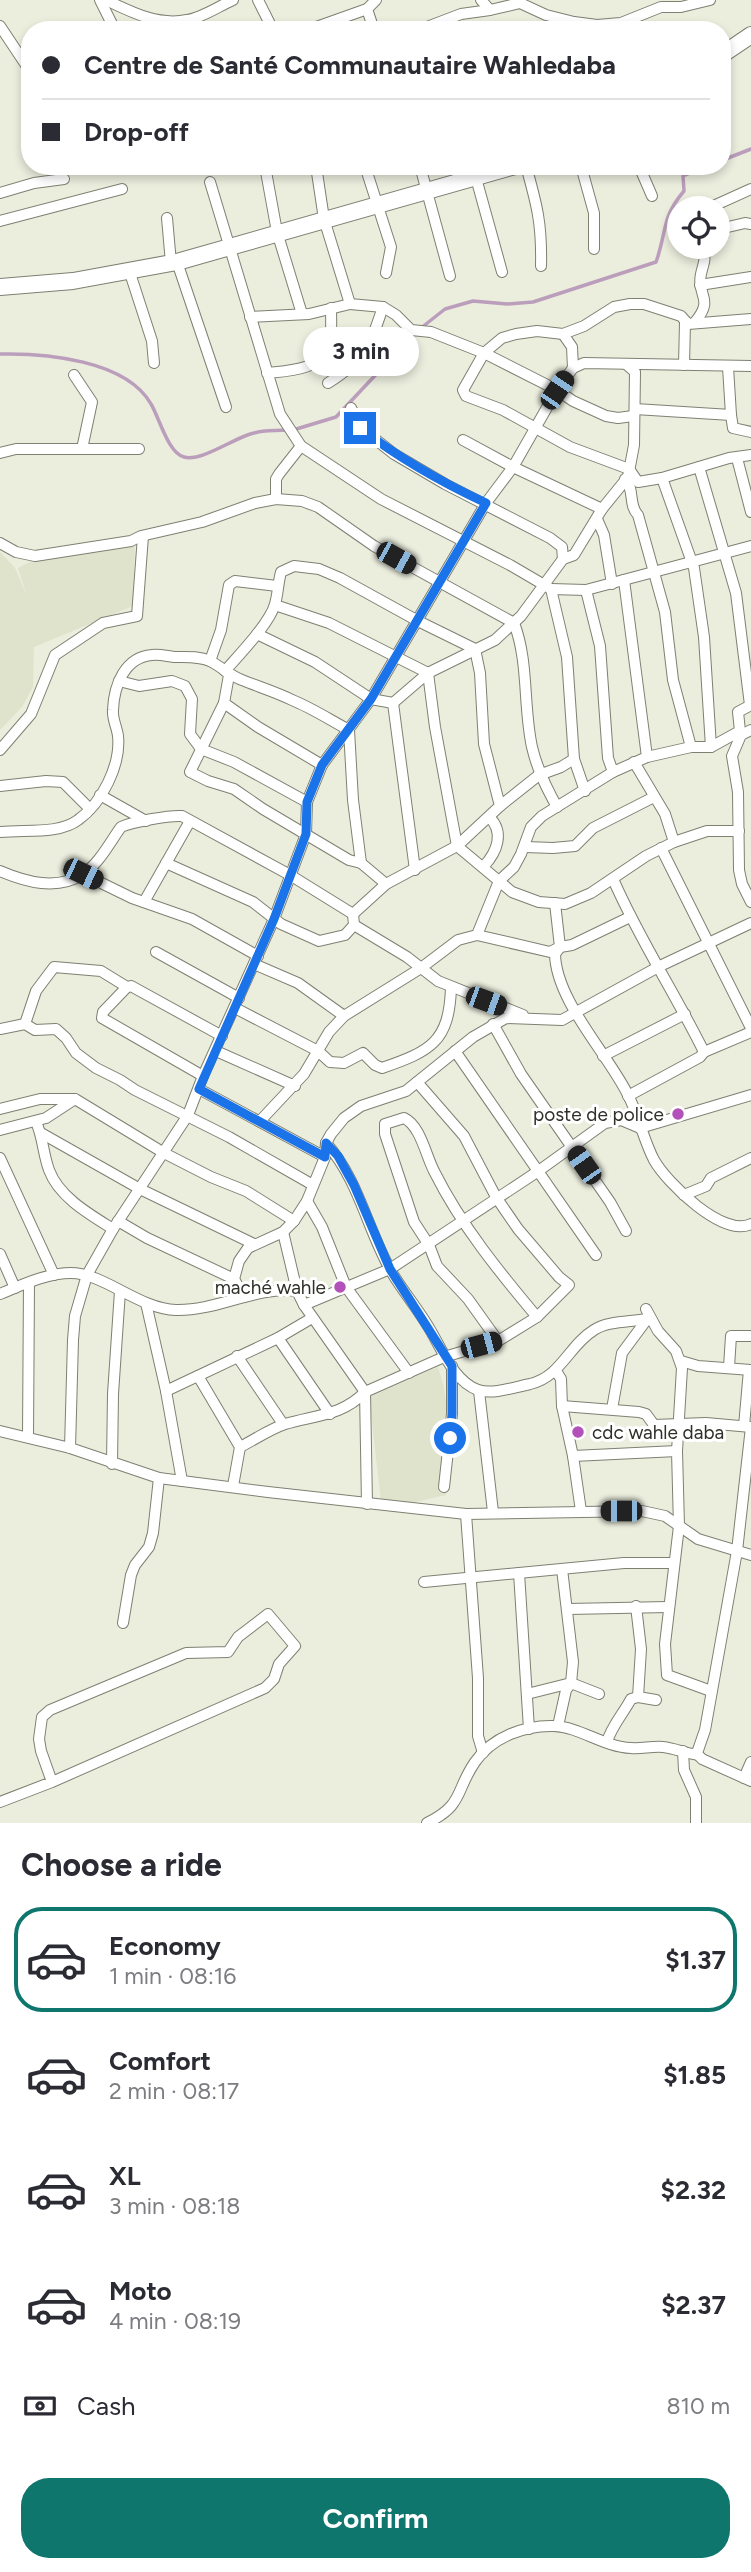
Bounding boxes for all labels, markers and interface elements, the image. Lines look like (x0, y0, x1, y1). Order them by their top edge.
text: Centre de Santé Communautaire Wahledaba (84, 49, 616, 81)
text: Drop-off (84, 116, 189, 148)
map controls (667, 196, 730, 259)
button: locate (667, 196, 730, 259)
callout: 3 min (302, 326, 418, 376)
text: 3 min (332, 337, 390, 365)
car (537, 367, 578, 413)
route end (344, 412, 376, 444)
car (373, 539, 420, 577)
car (60, 855, 107, 893)
car (463, 984, 510, 1018)
place label: poste de police (533, 1103, 664, 1126)
marker: poste de police (670, 1106, 686, 1122)
car (564, 1142, 605, 1188)
place label: maché wahle (215, 1276, 326, 1299)
marker: maché wahle (332, 1279, 348, 1295)
car (458, 1329, 505, 1361)
place label: cdc wahle daba (592, 1421, 724, 1444)
route start (434, 1422, 466, 1454)
marker: cdc wahle daba (570, 1424, 586, 1440)
car (601, 1501, 643, 1522)
text: Choose a ride (21, 1846, 222, 1884)
icon: car (25, 1928, 88, 1991)
text: Economy (109, 1930, 221, 1962)
text: $1.37 (665, 1944, 726, 1976)
text: 1 min · 08:16 (109, 1962, 236, 1990)
icon: car (25, 2043, 88, 2106)
text: Comfort (109, 2045, 211, 2077)
text: $1.85 (663, 2059, 726, 2091)
text: 2 min · 08:17 (109, 2077, 239, 2105)
icon: car (25, 2158, 88, 2221)
text: XL (109, 2160, 141, 2192)
text: $2.32 (661, 2174, 726, 2206)
text: 3 min · 08:18 (109, 2192, 240, 2220)
icon: car (25, 2273, 88, 2336)
text: Moto (109, 2275, 172, 2307)
text: $2.37 (661, 2289, 726, 2321)
text: 4 min · 08:19 (109, 2307, 241, 2335)
icon: cash (21, 2387, 59, 2425)
text: Cash (77, 2390, 136, 2422)
text: 810 m (666, 2392, 730, 2420)
button: Confirm (21, 2478, 730, 2558)

